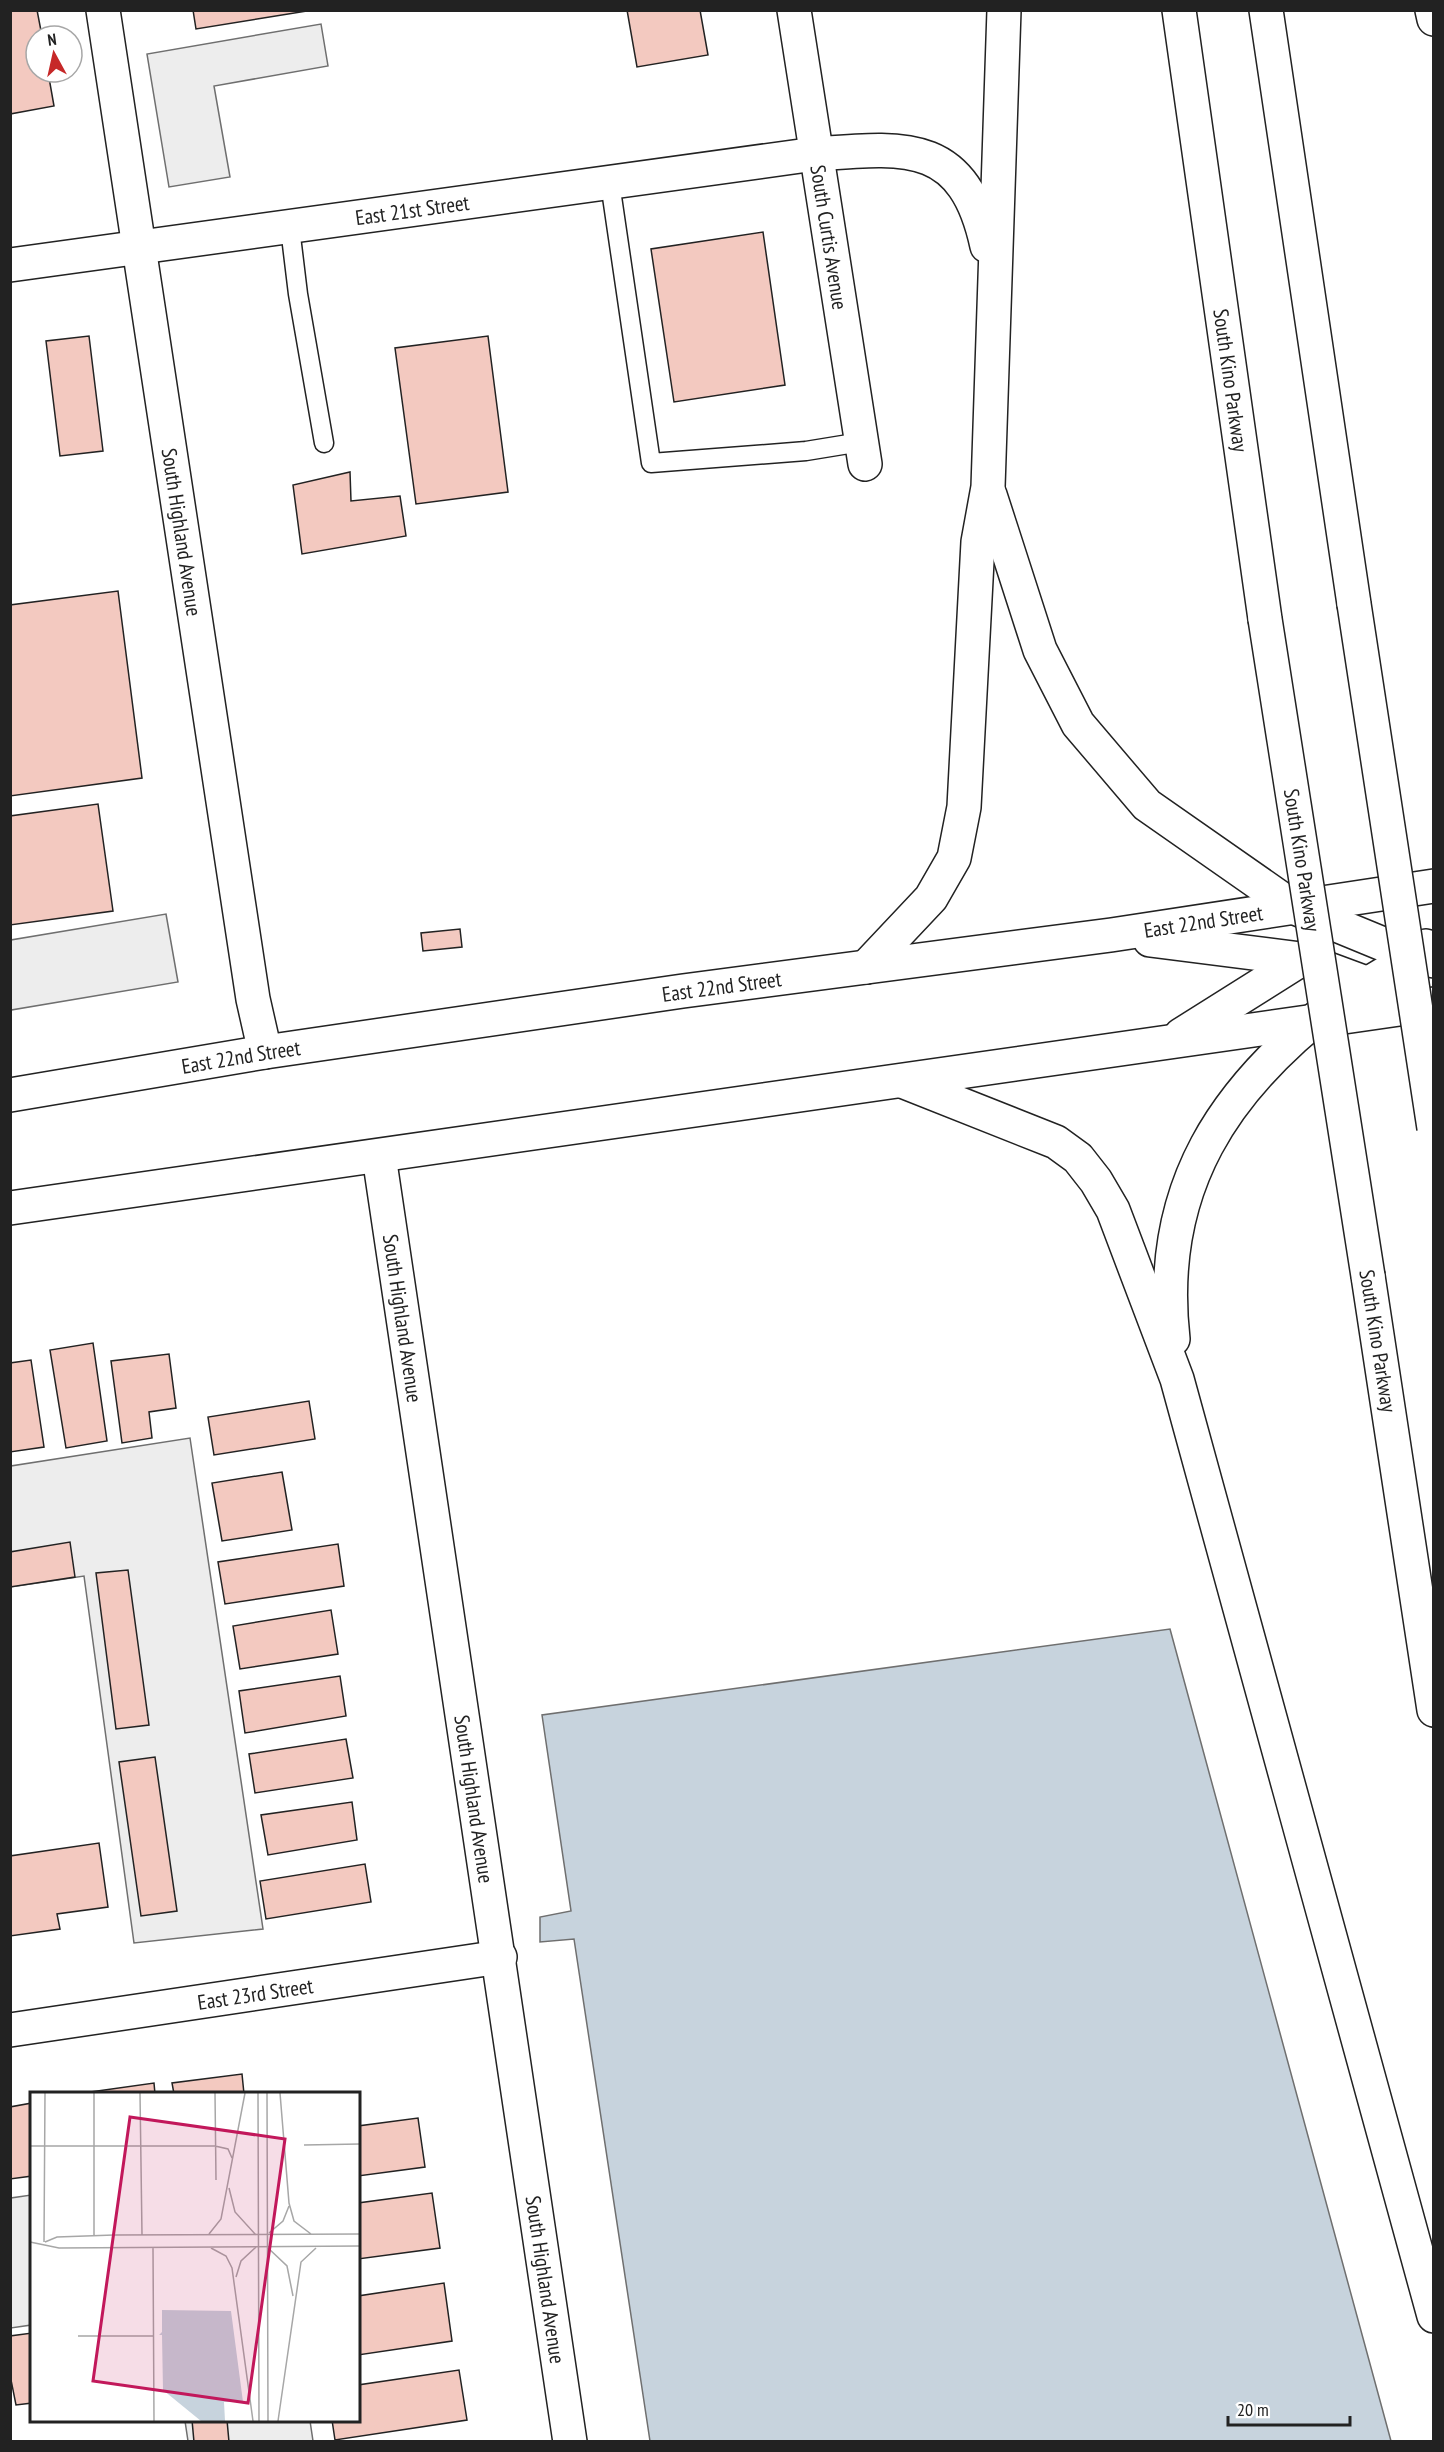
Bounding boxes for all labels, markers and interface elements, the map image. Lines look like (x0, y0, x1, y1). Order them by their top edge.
north arrow (24, 24, 84, 84)
text: N (46, 29, 58, 50)
street label: South Curtis Avenue (805, 163, 854, 311)
street label: East 21st Street (354, 188, 471, 231)
street label: South Kino Parkway (1208, 307, 1255, 454)
street label: South Highland Avenue (156, 446, 208, 618)
street label: South Kino Parkway (1278, 787, 1327, 934)
street label: East 22nd Street (1142, 899, 1265, 943)
street label: East 22nd Street (660, 965, 783, 1007)
street label: East 22nd Street (179, 1033, 302, 1079)
street label: South Highland Avenue (377, 1232, 429, 1404)
street label: South Kino Parkway (1353, 1268, 1403, 1414)
street label: South Highland Avenue (449, 1713, 500, 1885)
street label: East 23rd Street (196, 1971, 315, 2015)
inset map (30, 2092, 360, 2422)
street label: South Highland Avenue (520, 2194, 572, 2366)
scale bar (1228, 2389, 1350, 2427)
text: 20 m (1237, 2398, 1269, 2421)

